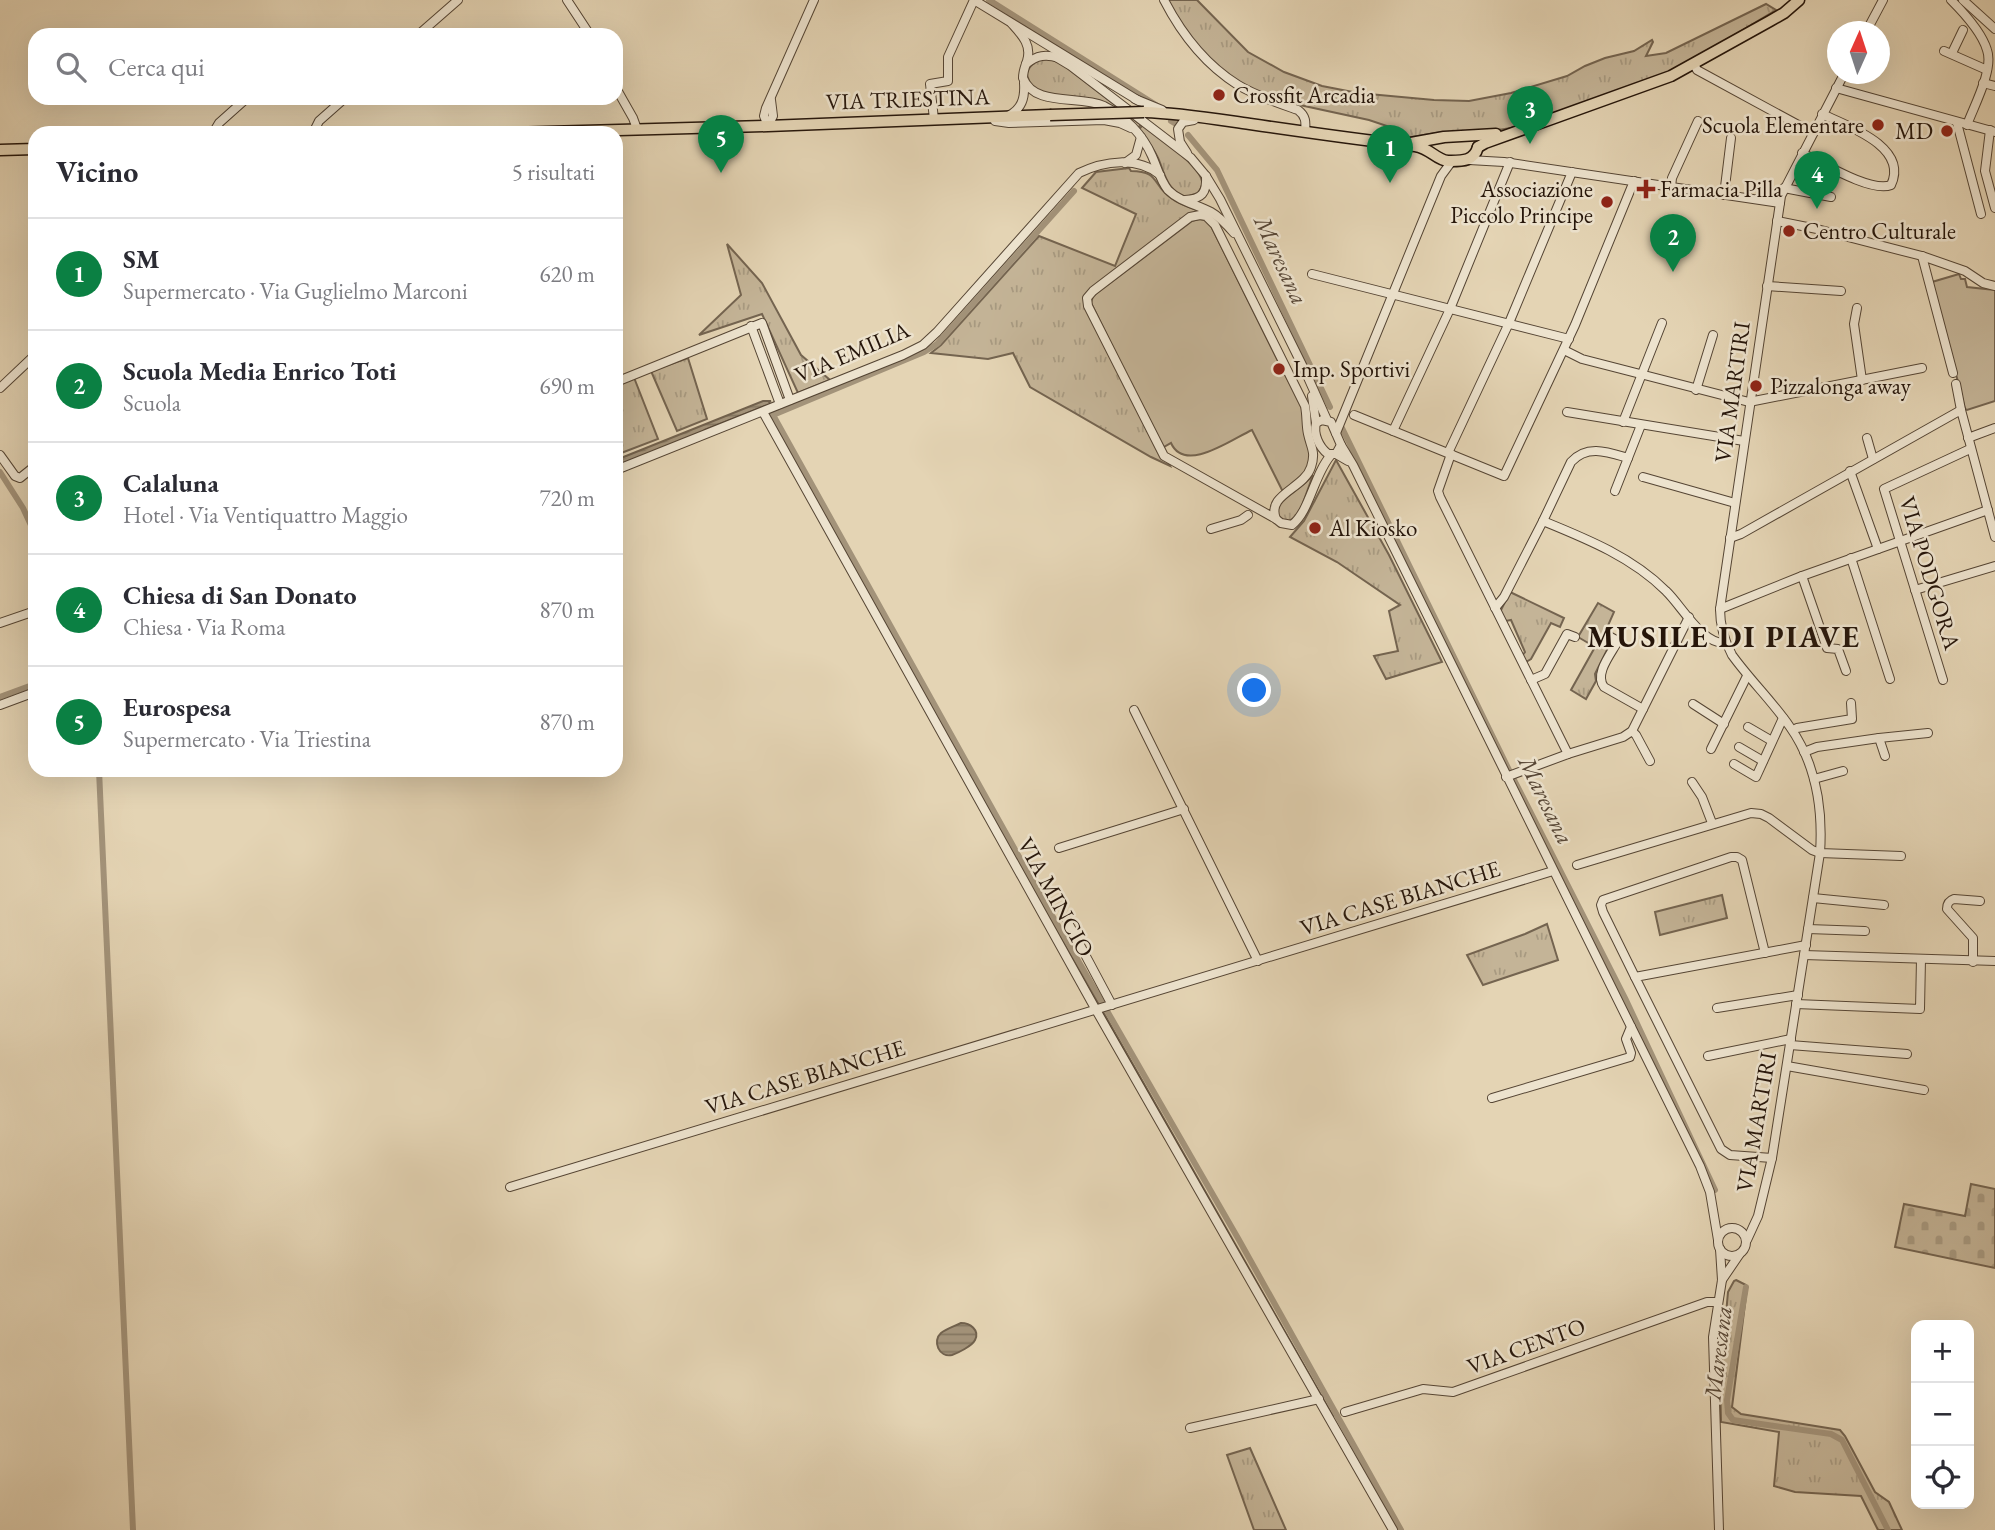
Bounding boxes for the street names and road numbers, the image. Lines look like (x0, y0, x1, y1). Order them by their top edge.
street label: VIA TRIESTINA (825, 81, 992, 117)
street label: VIA EMILIA (790, 314, 915, 390)
street label: VIA MARTIRI (1707, 319, 1757, 464)
street label: VIA PODGORA (1892, 493, 1968, 654)
street label: VIA MINCIO (1011, 832, 1101, 962)
street label: VIA CASE BIANCHE (1296, 853, 1504, 943)
street label: VIA CASE BIANCHE (701, 1032, 909, 1122)
street label: VIA MARTIRI (1729, 1049, 1783, 1195)
street label: VIA CENTO (1463, 1311, 1589, 1381)

